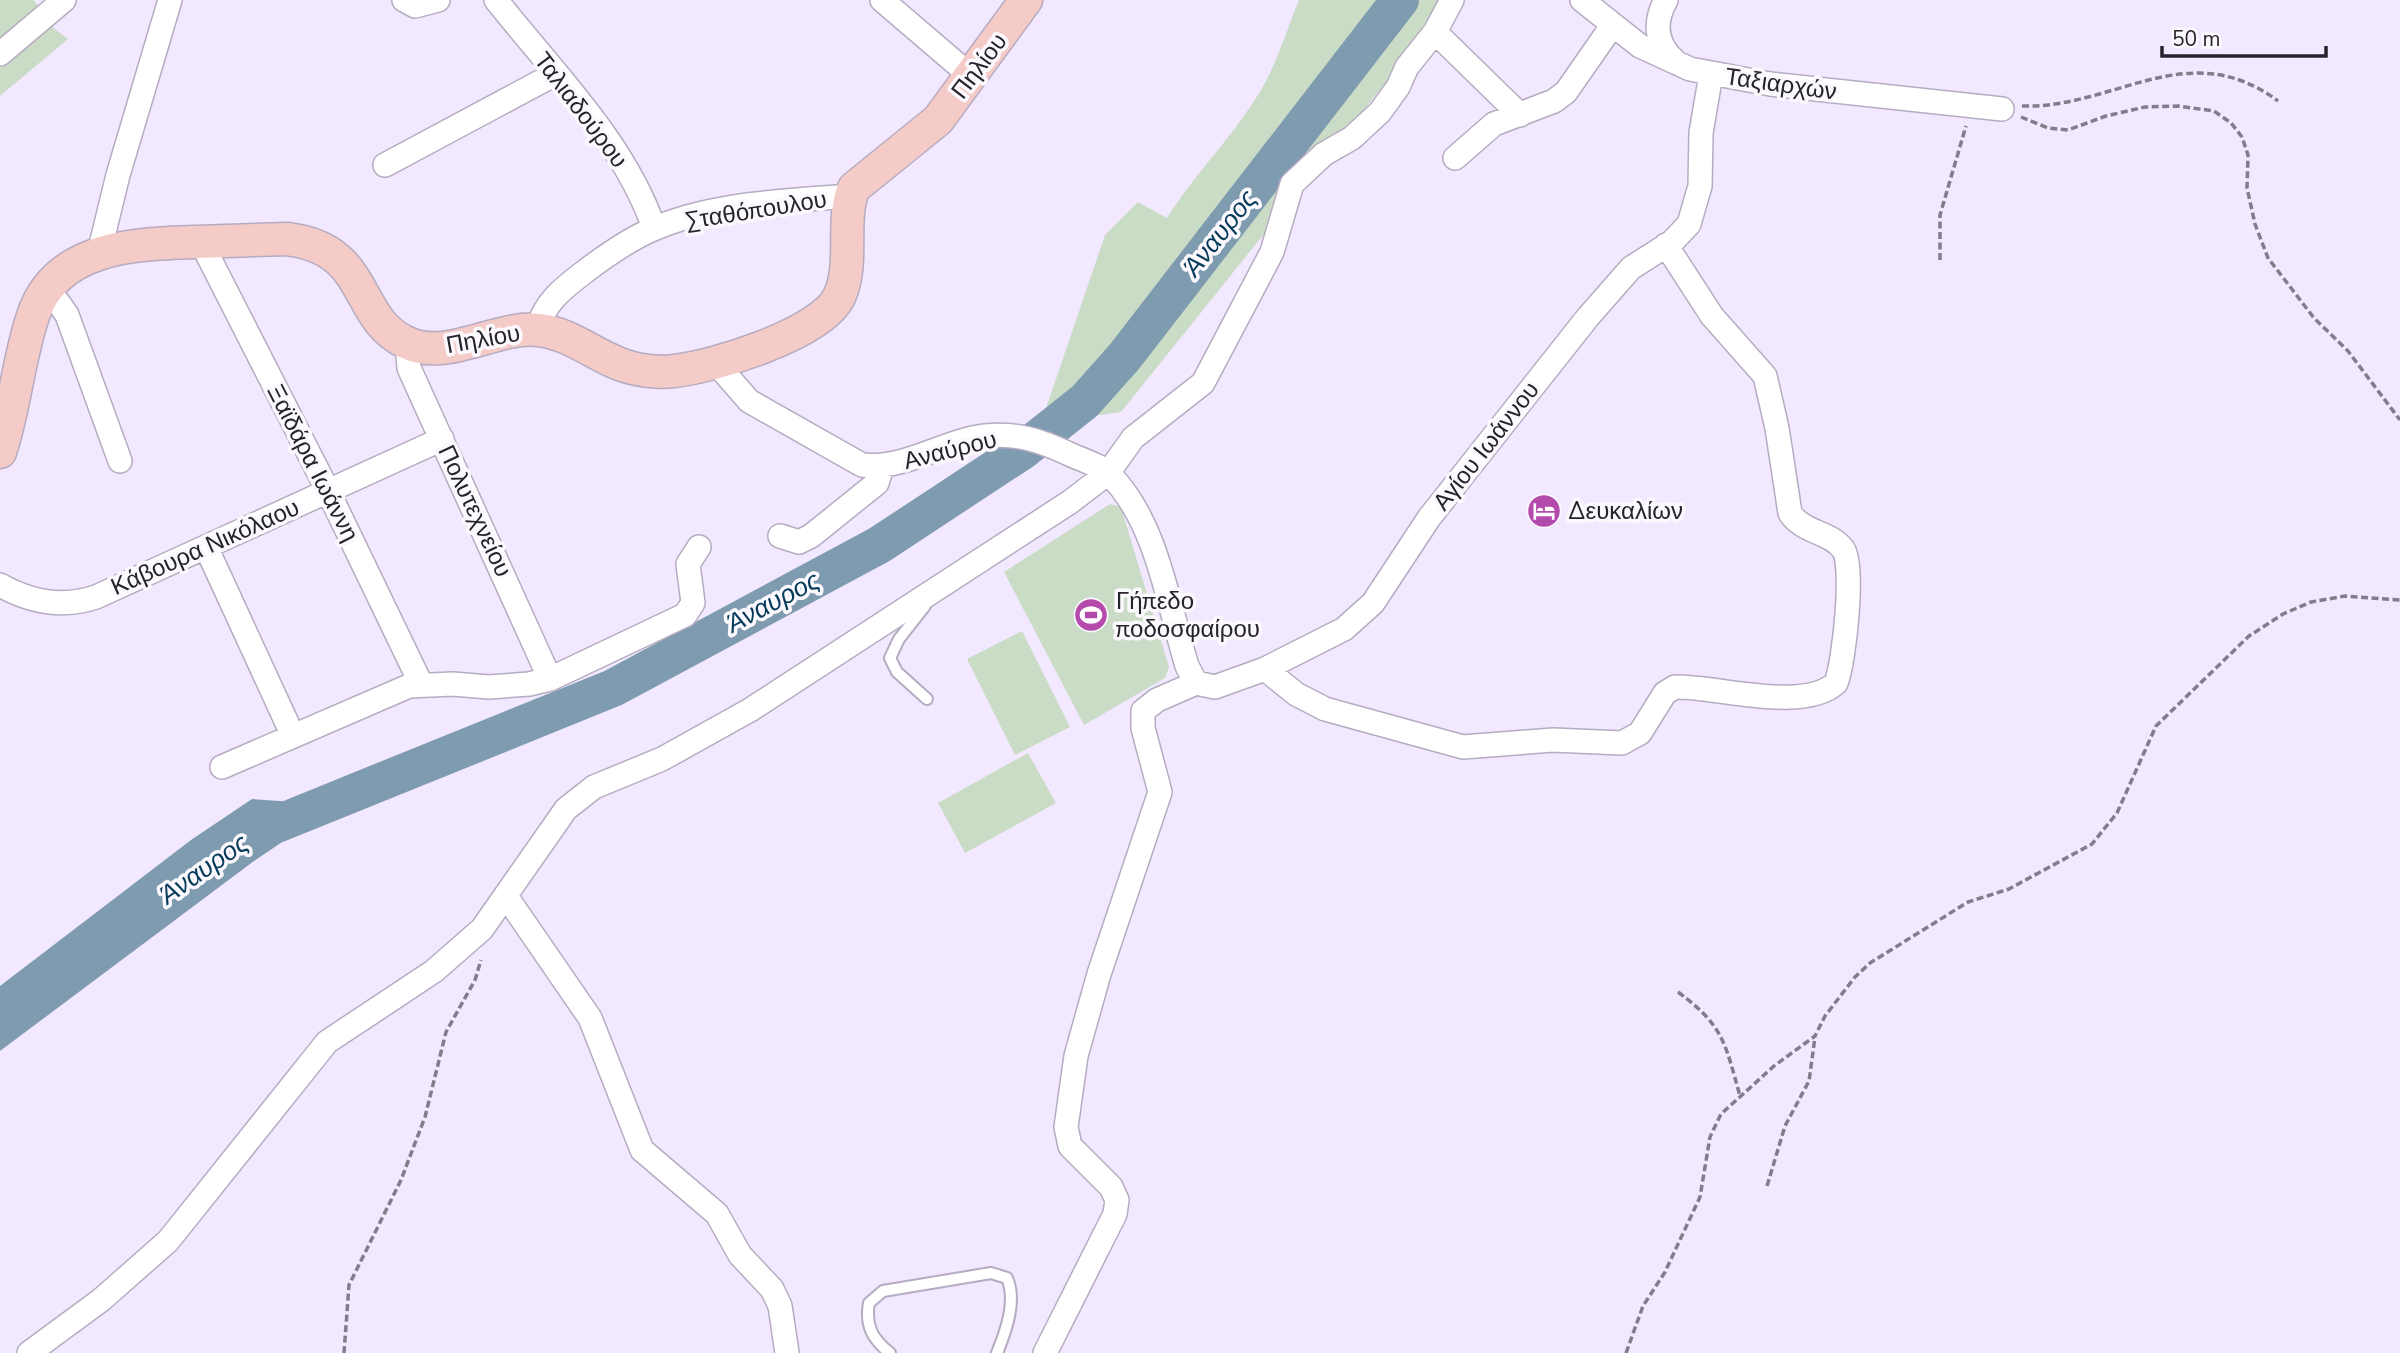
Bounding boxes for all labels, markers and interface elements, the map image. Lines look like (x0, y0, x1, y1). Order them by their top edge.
scale bar (2162, 14, 2326, 58)
text: 50 m (2172, 25, 2221, 53)
street label: Πηλίου (944, 27, 1014, 105)
street label: Ταλιαδούρου (527, 46, 635, 174)
street label: Ταξιαρχών (1723, 60, 1839, 108)
water label: Άναυρος (1174, 182, 1265, 285)
street label: Σταθόπουλου (683, 183, 829, 237)
street label: Πηλίου (444, 317, 522, 361)
street label: Αγίου Ιωάννου (1426, 375, 1546, 517)
street label: Ξαϊδάρα Ιωάννη (260, 379, 366, 547)
street label: Αναύρου (900, 423, 1000, 477)
street label: Πολυτεχνείου (430, 440, 520, 582)
street label: Κάβουρα Νικόλαου (106, 491, 304, 603)
hotel icon: Δευκαλίων (1525, 492, 1563, 530)
place label: Δευκαλίων (1568, 495, 1683, 527)
water label: Άναυρος (718, 563, 826, 642)
place label: Γήπεδο ποδοσφαίρου (1116, 585, 1260, 645)
sports icon: Γήπεδο ποδοσφαίρου (1072, 596, 1110, 634)
water label: Άναυρος (151, 826, 256, 913)

